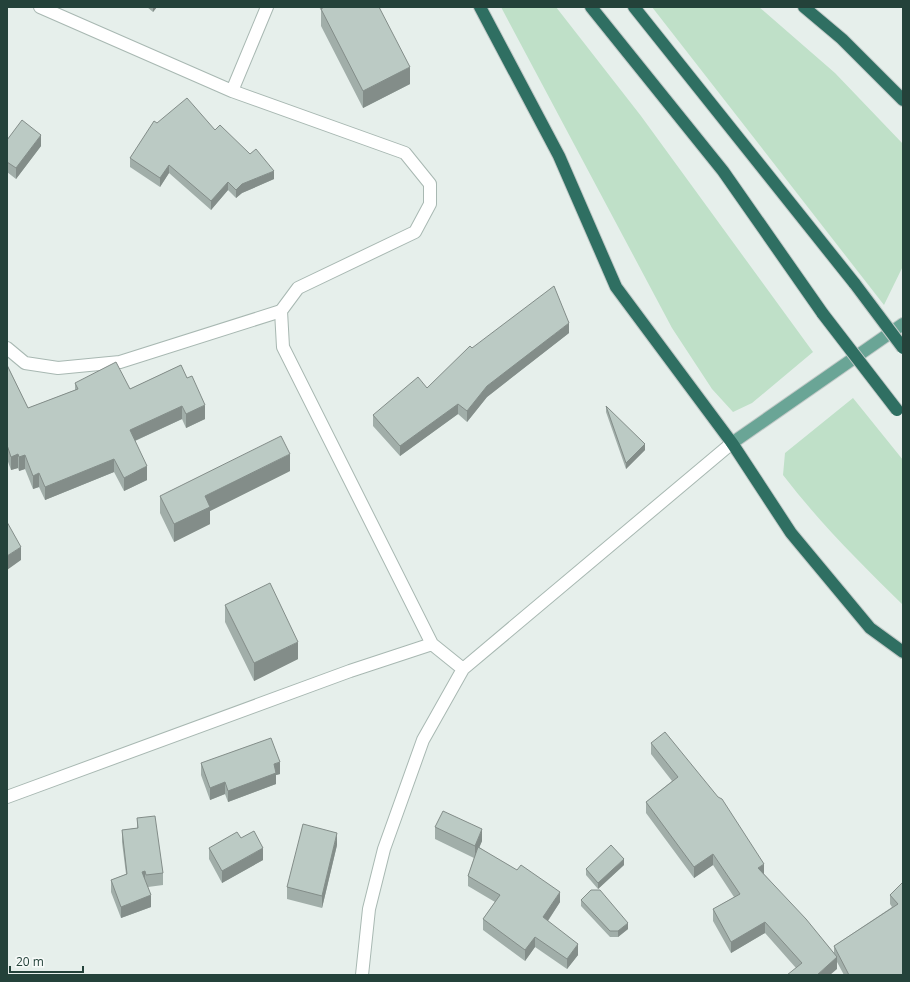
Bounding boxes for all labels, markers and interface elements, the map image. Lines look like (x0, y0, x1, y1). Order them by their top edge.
scale bar (10, 948, 83, 974)
text: 20 m (16, 953, 44, 970)

